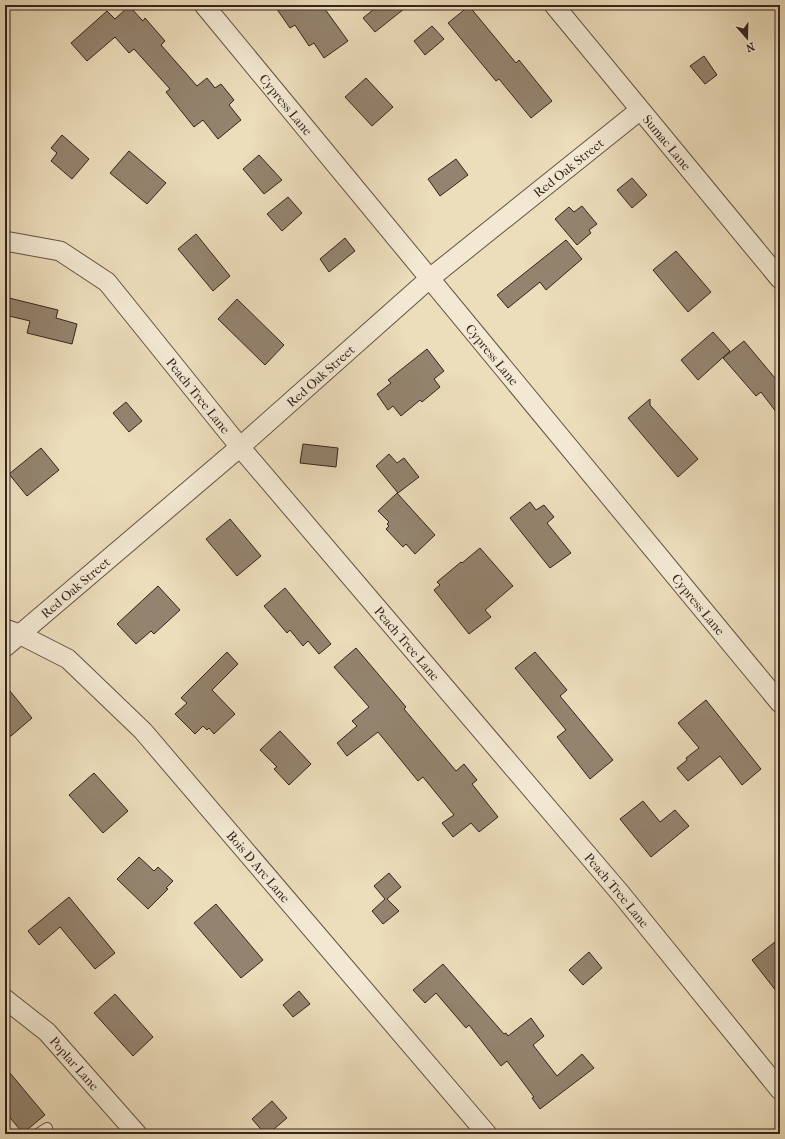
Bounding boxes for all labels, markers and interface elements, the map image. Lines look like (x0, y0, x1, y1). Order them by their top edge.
north arrow (727, 18, 767, 58)
text: N (743, 39, 756, 55)
street label: Cypress Lane (257, 71, 316, 139)
street label: Sumac Lane (640, 112, 695, 173)
street label: Red Oak Street (530, 135, 607, 200)
street label: Cypress Lane (463, 321, 522, 388)
street label: Red Oak Street (283, 341, 358, 410)
street label: Peach Tree Lane (164, 355, 234, 437)
street label: Red Oak Street (38, 554, 113, 621)
street label: Cypress Lane (669, 571, 728, 638)
street label: Peach Tree Lane (372, 603, 443, 684)
street label: Bois D Arc Lane (224, 828, 294, 906)
street label: Peach Tree Lane (582, 850, 653, 931)
street label: Poplar Lane (47, 1033, 103, 1094)

